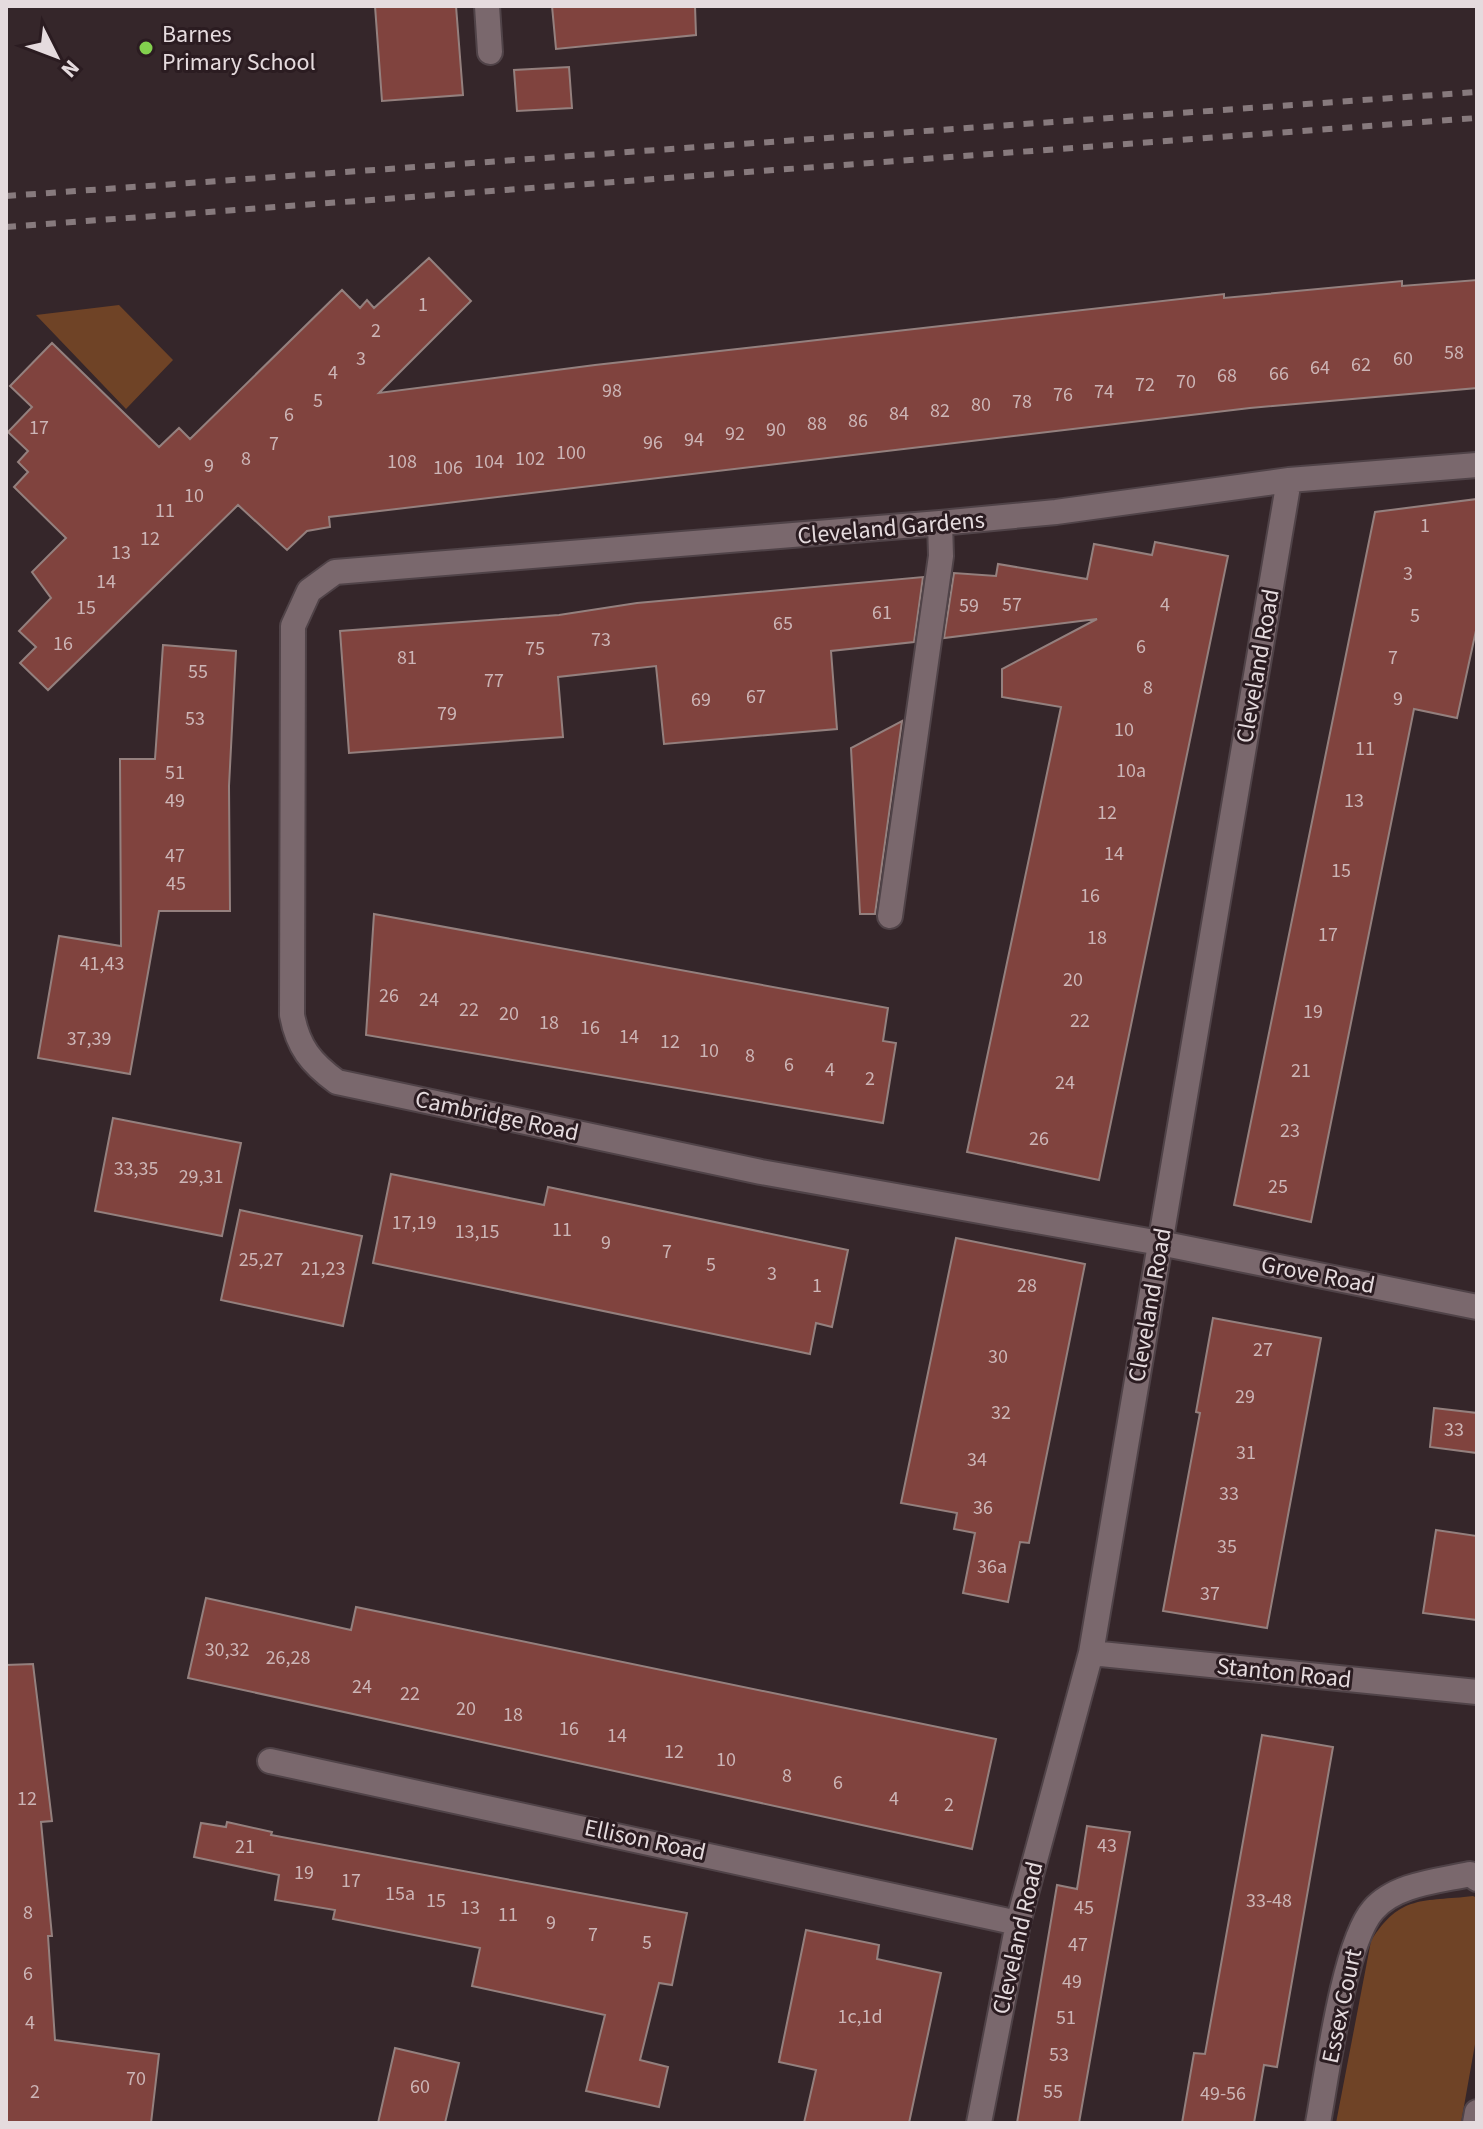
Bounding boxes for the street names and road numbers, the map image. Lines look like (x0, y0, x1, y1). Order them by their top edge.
street label: Cleveland Gardens (796, 502, 986, 554)
street label: Cleveland Road (1227, 586, 1289, 746)
street label: Cambridge Road (412, 1082, 582, 1150)
street label: Cleveland Road (1119, 1225, 1181, 1385)
street label: Grove Road (1258, 1247, 1378, 1303)
street label: Stanton Road (1215, 1649, 1353, 1697)
street label: Ellison Road (581, 1810, 709, 1870)
street label: Cleveland Road (983, 1858, 1053, 2018)
street label: Essex Court (1313, 1946, 1371, 2066)

